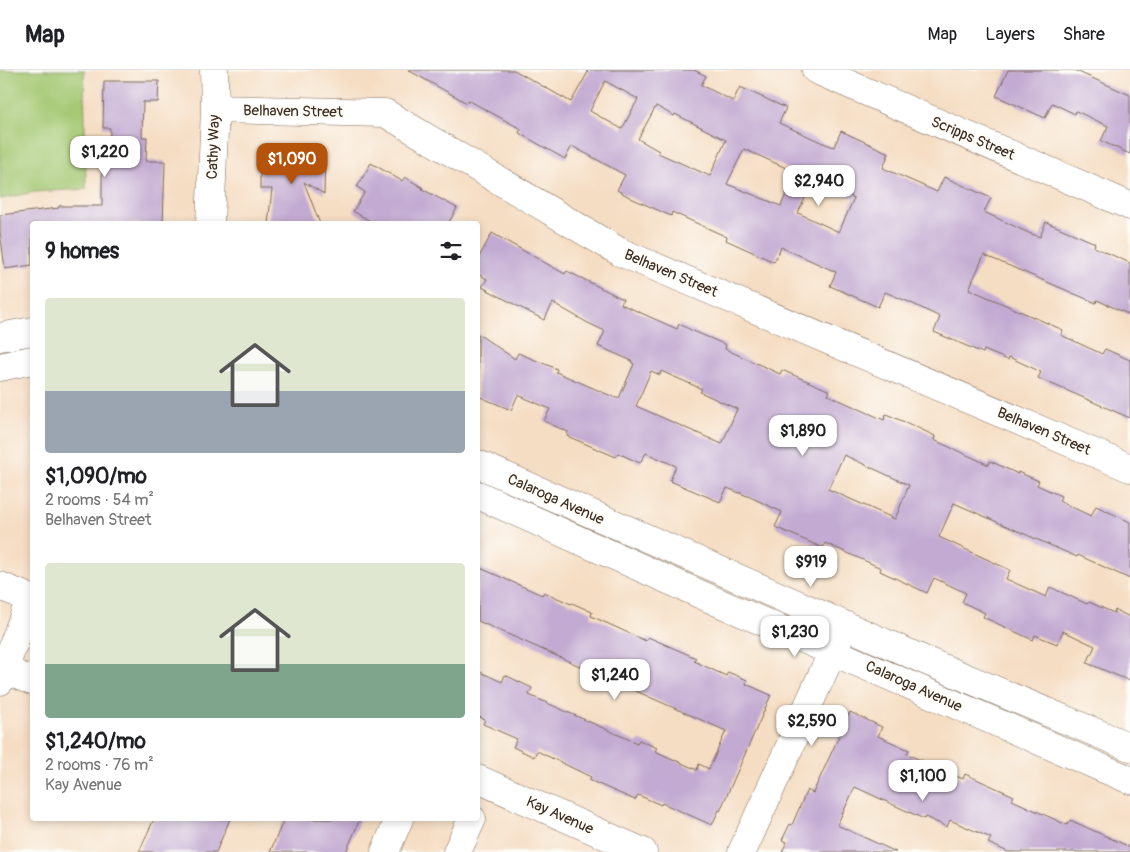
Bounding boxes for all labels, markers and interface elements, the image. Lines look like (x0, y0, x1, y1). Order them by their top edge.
text: Map (25, 20, 65, 49)
text: Map (928, 23, 957, 46)
text: Layers (985, 23, 1035, 46)
text: Share (1063, 23, 1105, 46)
street label: Belhaven Street (243, 101, 344, 122)
street label: Scripps Street (928, 112, 1018, 165)
street label: Cathy Way (203, 114, 224, 180)
pin: $1,220 (64, 136, 146, 178)
text: $1,220 (81, 142, 129, 162)
pin: $1,090 (251, 142, 333, 185)
text: $1,090 (267, 149, 317, 169)
pin: $2,940 (778, 164, 860, 207)
text: $2,940 (794, 171, 844, 191)
icon: filters (437, 237, 465, 265)
text: 9 homes (45, 238, 119, 265)
street label: Belhaven Street (621, 245, 721, 302)
icon: home (210, 330, 300, 420)
street label: Belhaven Street (994, 403, 1094, 460)
pin: $1,890 (762, 414, 844, 457)
text: $1,890 (780, 421, 826, 441)
text: $1,090/mo (45, 463, 147, 490)
street label: Calaroga Avenue (505, 470, 608, 529)
text: 2 rooms · 54 m² (45, 490, 154, 510)
text: Belhaven Street (45, 510, 151, 530)
pin: $919 (781, 546, 841, 588)
text: $919 (795, 552, 827, 572)
icon: home (210, 595, 300, 685)
pin: $1,230 (754, 616, 836, 658)
text: $1,230 (771, 622, 819, 642)
street label: Calaroga Avenue (863, 657, 966, 716)
pin: $1,240 (574, 658, 656, 701)
text: $1,240 (591, 665, 639, 685)
pin: $2,590 (771, 704, 853, 747)
text: $2,590 (787, 711, 837, 731)
text: $1,240/mo (45, 728, 146, 755)
text: 2 rooms · 76 m² (45, 755, 154, 775)
pin: $1,100 (882, 760, 964, 802)
text: $1,100 (899, 766, 947, 786)
text: Kay Avenue (45, 775, 122, 795)
street label: Kay Avenue (523, 792, 597, 839)

